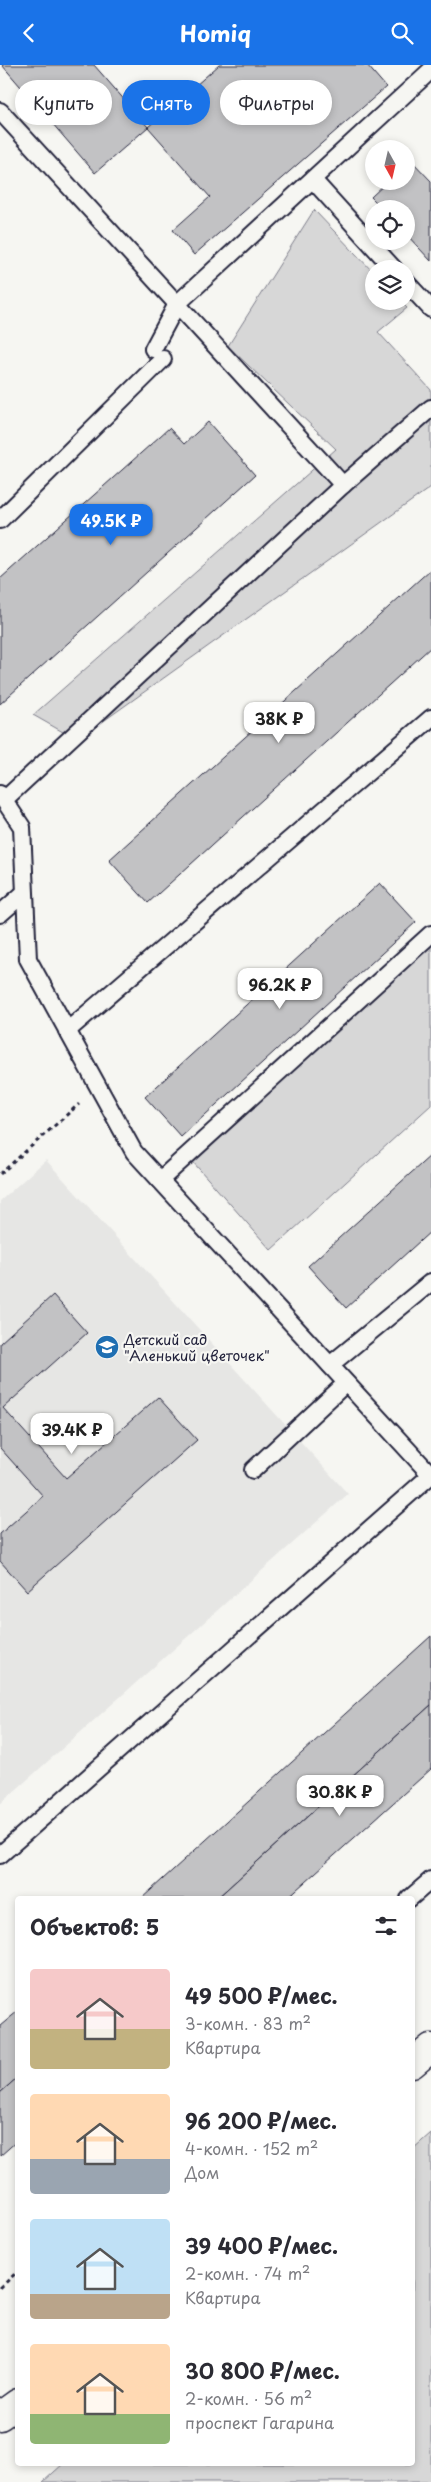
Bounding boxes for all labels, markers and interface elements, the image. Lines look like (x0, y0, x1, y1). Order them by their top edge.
text: Homiq (180, 16, 251, 49)
icon: back (15, 19, 43, 47)
icon: search (388, 19, 416, 47)
chip: Купить (15, 80, 112, 125)
chip: Снять (122, 80, 210, 125)
chip: Фильтры (220, 80, 332, 125)
north arrow (365, 140, 415, 190)
map controls (365, 140, 415, 310)
button: locate (365, 200, 415, 250)
button: layers (365, 260, 415, 310)
pin: 49.5K ₽ (65, 503, 157, 546)
text: 49.5K ₽ (81, 508, 141, 532)
pin: 38K ₽ (244, 701, 314, 744)
text: 38K ₽ (255, 706, 303, 730)
pin: 96.2K ₽ (234, 967, 326, 1010)
text: 96.2K ₽ (248, 972, 312, 996)
place label: Детский сад "Аленький цветочек" (123, 1329, 270, 1366)
school or university icon: Детский сад "Аленький цветочек" (94, 1334, 120, 1360)
pin: 39.4K ₽ (26, 1413, 118, 1455)
text: 39.4K ₽ (41, 1417, 103, 1441)
pin: 30.8K ₽ (294, 1775, 386, 1817)
text: 30.8K ₽ (308, 1779, 372, 1803)
text: Объектов: 5 (30, 1910, 159, 1942)
icon: filters (372, 1912, 400, 1940)
text: 49 500 ₽/мес. (185, 1979, 338, 2011)
icon: home (70, 1989, 130, 2049)
text: 3-комн. · 83 m² (185, 2011, 311, 2035)
text: Квартира (185, 2035, 260, 2059)
text: 96 200 ₽/мес. (185, 2104, 337, 2136)
icon: home (70, 2114, 130, 2174)
text: 4-комн. · 152 m² (185, 2136, 318, 2160)
text: Дом (185, 2160, 219, 2184)
text: 39 400 ₽/мес. (185, 2229, 338, 2261)
icon: home (70, 2239, 130, 2299)
text: 2-комн. · 74 m² (185, 2261, 310, 2285)
text: Квартира (185, 2285, 260, 2309)
text: 30 800 ₽/мес. (185, 2354, 340, 2386)
icon: home (70, 2364, 130, 2424)
text: 2-комн. · 56 m² (185, 2386, 312, 2410)
text: проспект Гагарина (185, 2410, 334, 2434)

